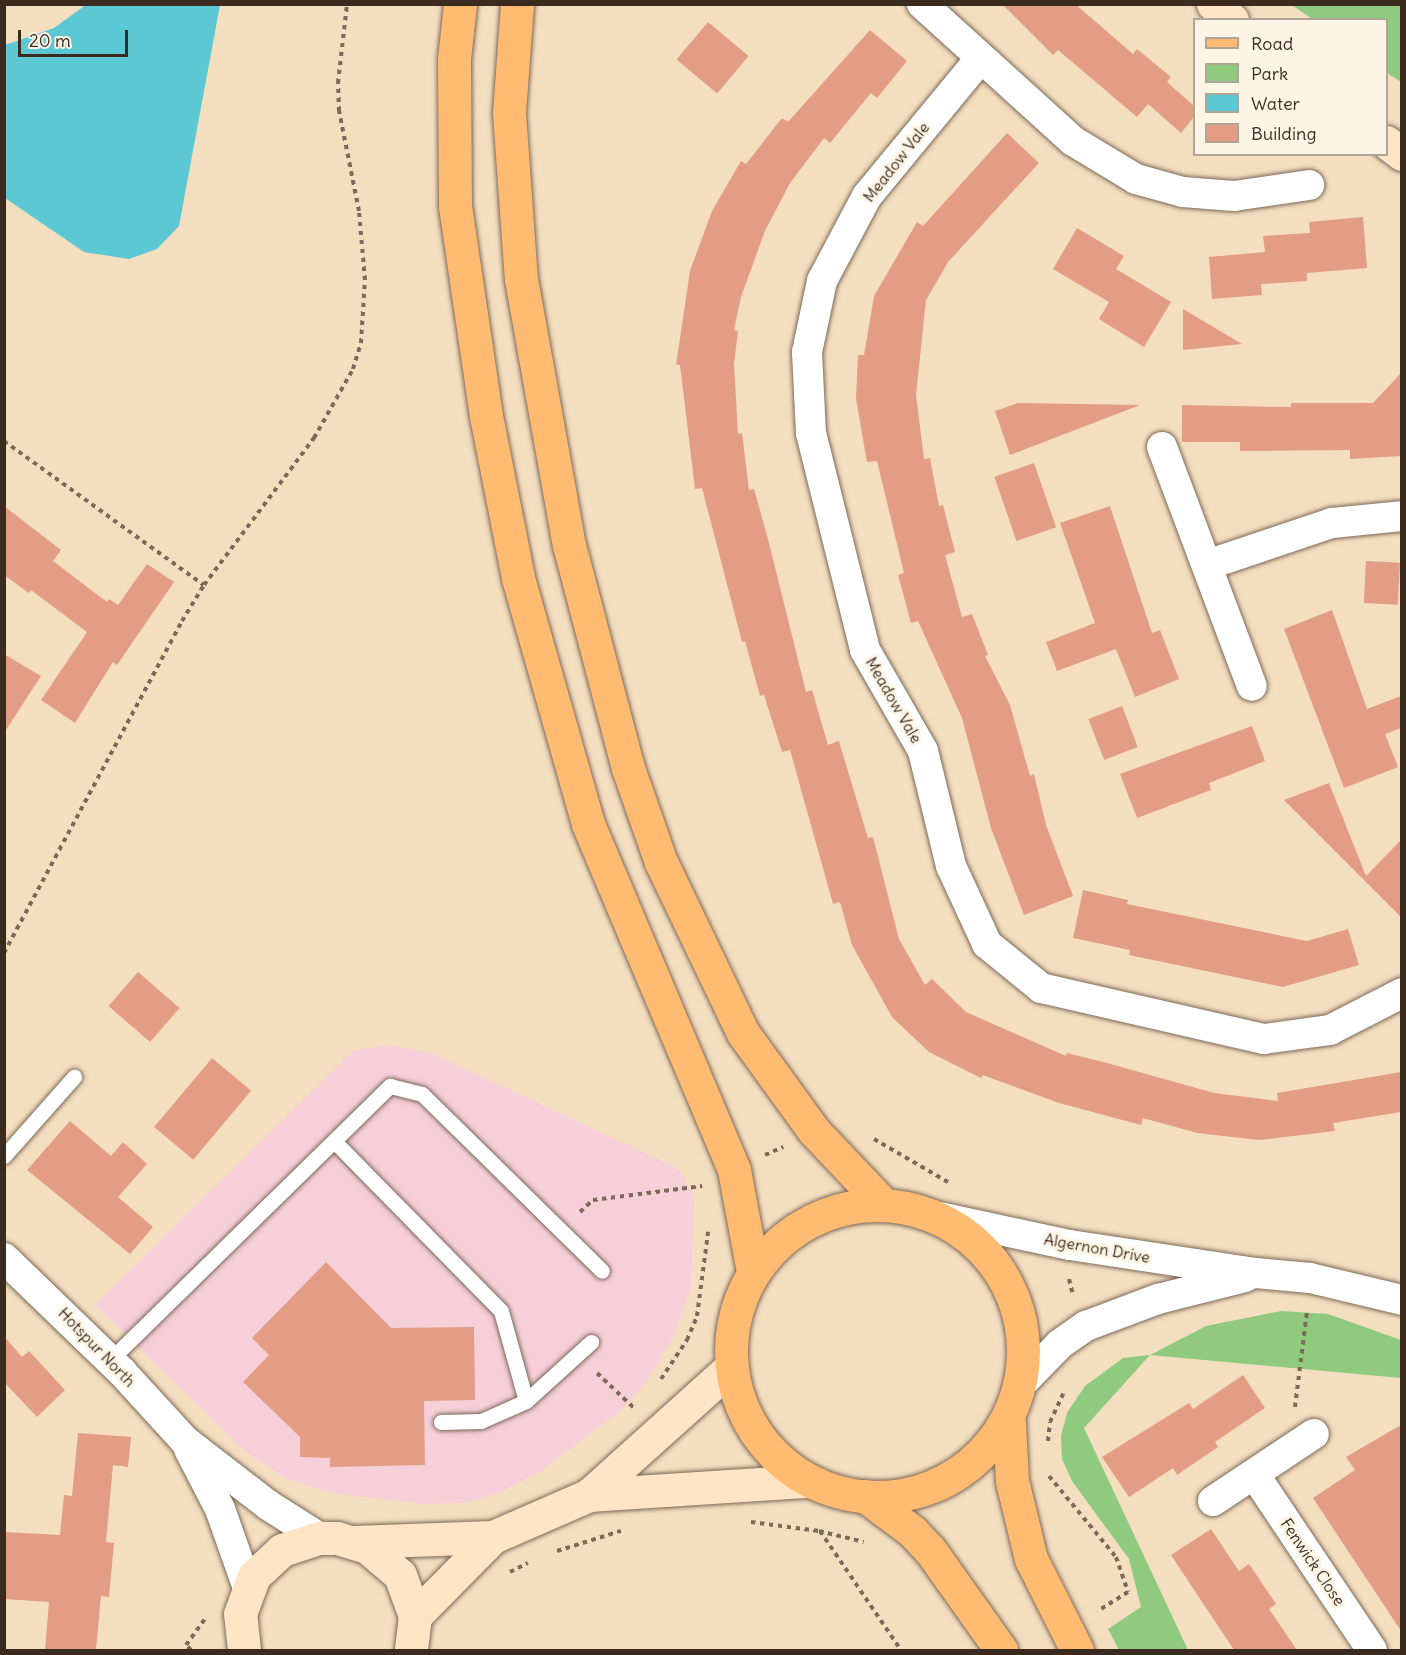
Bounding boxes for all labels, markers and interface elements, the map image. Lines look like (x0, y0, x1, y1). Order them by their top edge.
scale bar (21, 18, 130, 56)
legend (1193, 18, 1388, 156)
text: 20 m (29, 29, 71, 52)
text: Road (1251, 32, 1293, 55)
text: Park (1251, 62, 1288, 85)
text: Water (1251, 92, 1300, 115)
street label: Meadow Vale (859, 118, 933, 206)
text: Building (1251, 122, 1316, 145)
street label: Meadow Vale (862, 654, 926, 746)
street label: Algernon Drive (1043, 1229, 1151, 1267)
street label: Hotspur North (54, 1303, 140, 1391)
street label: Fenwick Close (1277, 1515, 1349, 1609)

